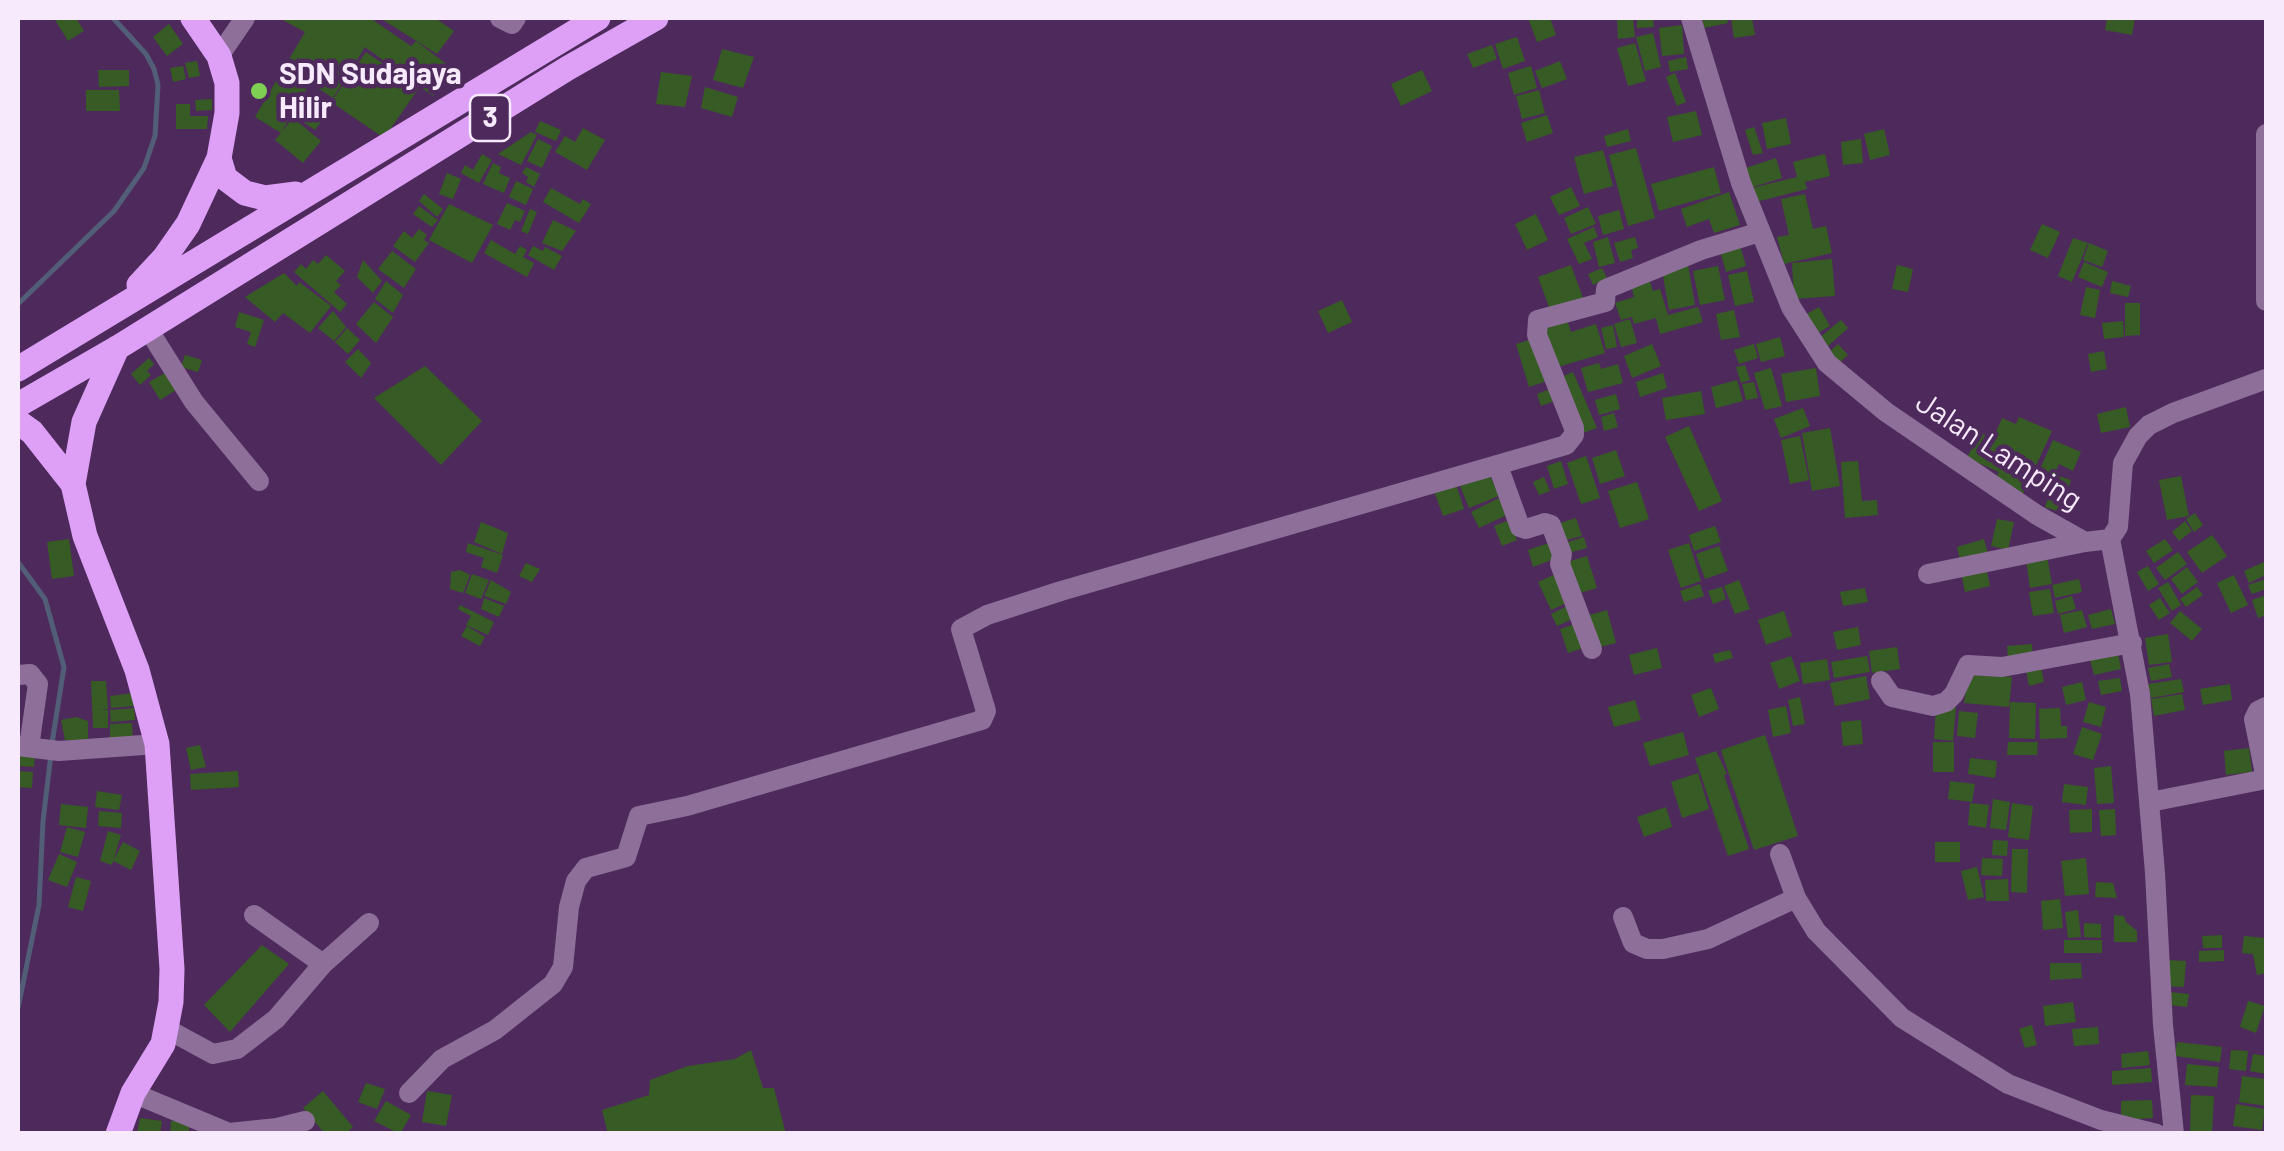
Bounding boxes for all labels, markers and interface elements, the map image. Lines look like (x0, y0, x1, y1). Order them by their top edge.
place label: SDN Sudajaya Hilir (279, 56, 462, 126)
marker: SDN Sudajaya Hilir (248, 80, 270, 102)
road number: 3 (470, 95, 510, 141)
street label: Jalan Lamping (1909, 384, 2089, 518)

